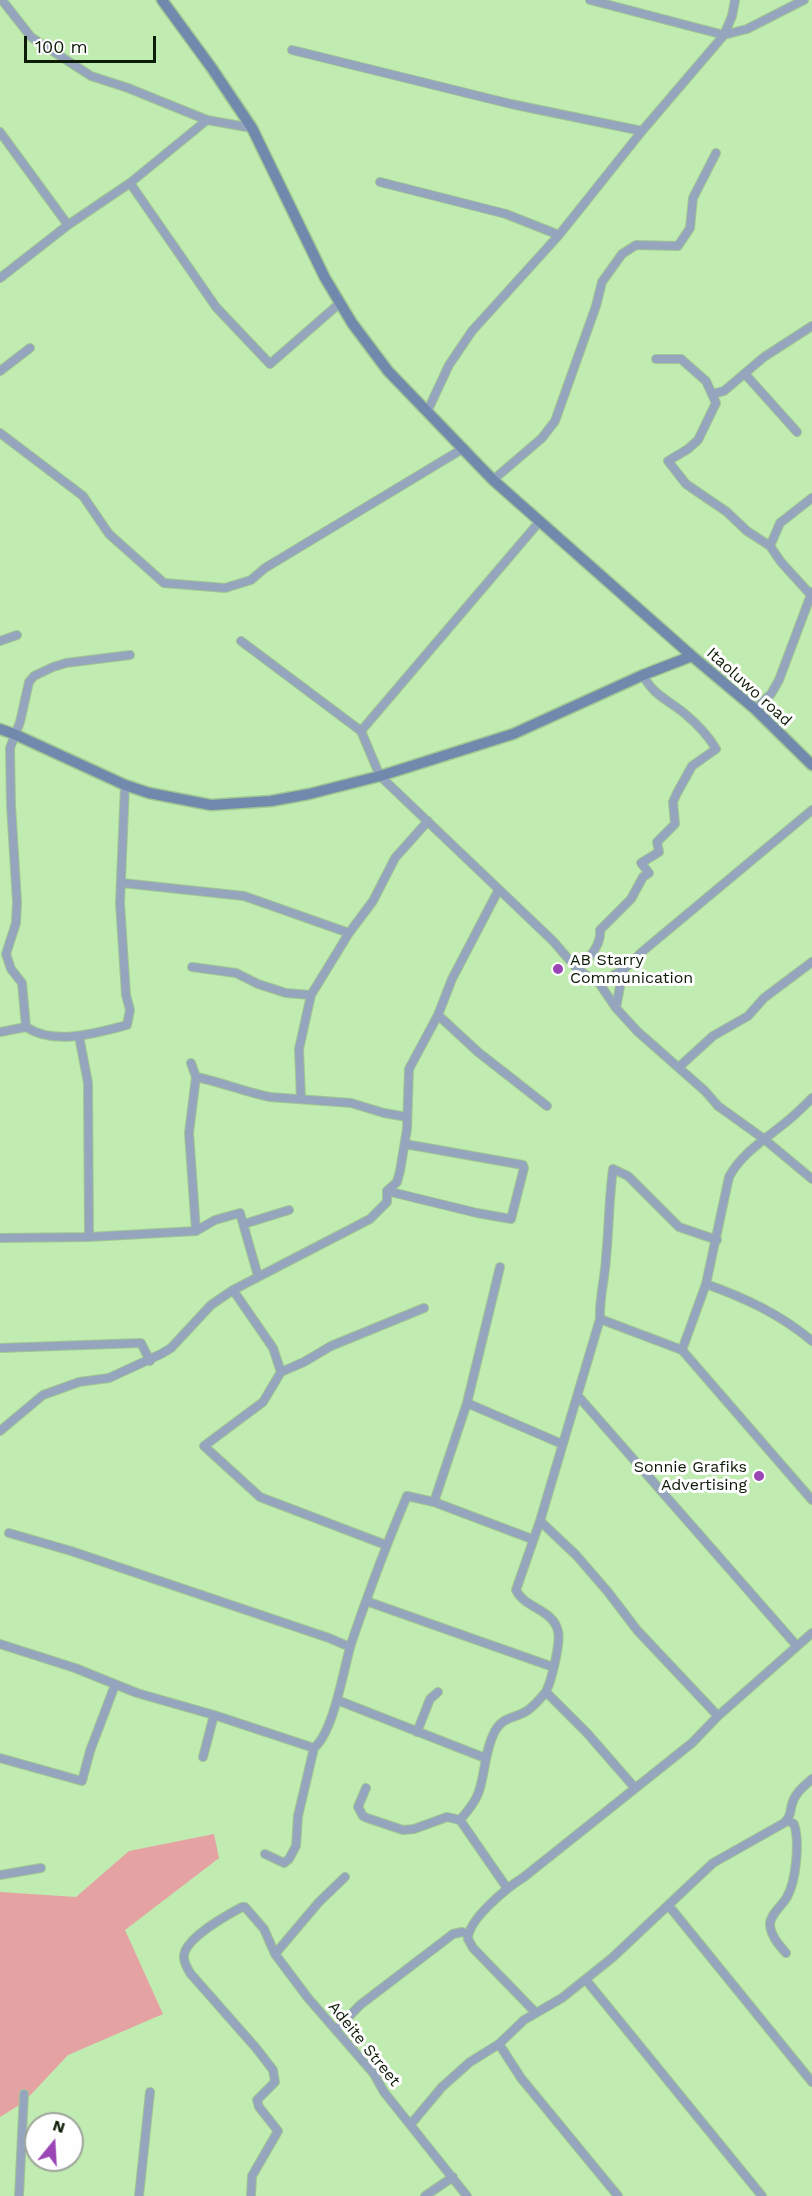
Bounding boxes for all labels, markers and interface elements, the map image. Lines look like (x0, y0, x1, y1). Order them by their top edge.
scale bar (27, 24, 159, 62)
text: 100 m (35, 36, 88, 57)
street label: Itaoluwo road (702, 644, 796, 730)
place label: AB Starry Communication (570, 950, 693, 988)
marker: AB Starry Communication (551, 962, 565, 976)
place label: Sonnie Grafiks Advertising (634, 1457, 747, 1495)
marker: Sonnie Grafiks Advertising (752, 1469, 766, 1483)
street label: Adeite Street (324, 1998, 404, 2090)
north arrow (24, 2112, 84, 2172)
text: N (51, 2115, 68, 2137)

